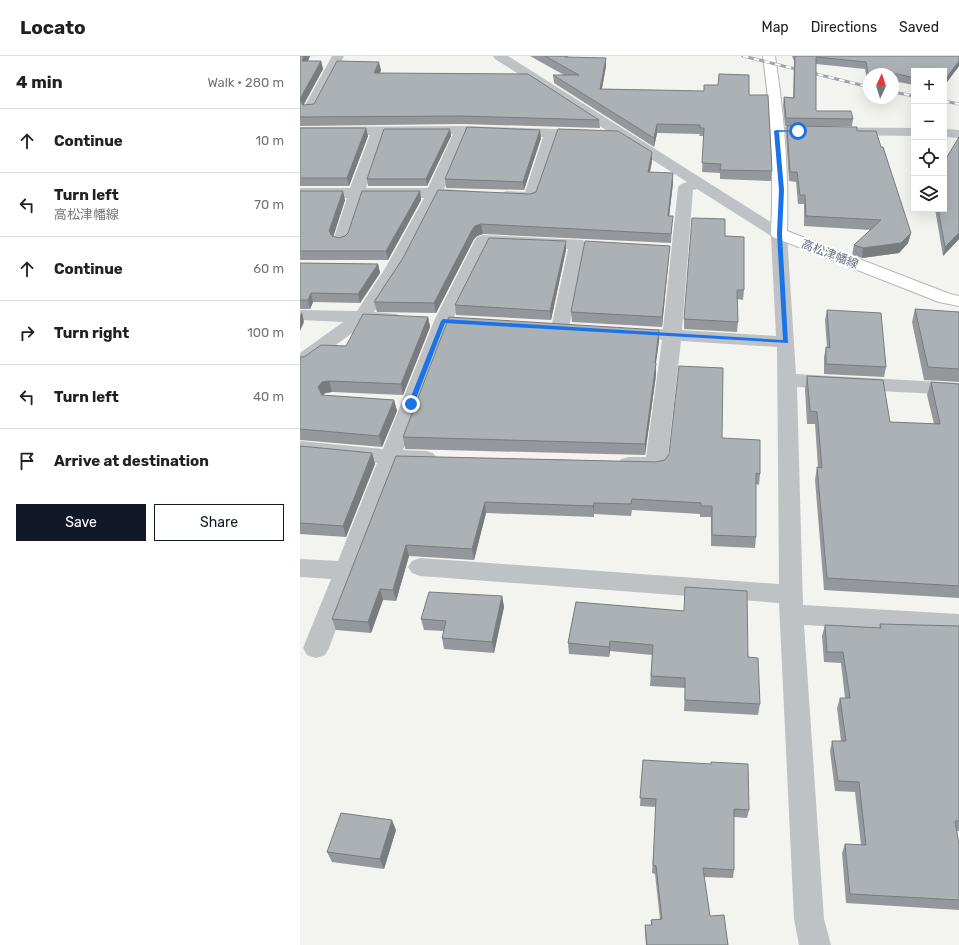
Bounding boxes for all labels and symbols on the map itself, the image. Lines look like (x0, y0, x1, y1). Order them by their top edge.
north arrow (863, 68, 899, 104)
route start (789, 122, 807, 140)
street label: 高松津幡線 (799, 237, 861, 271)
route end (402, 395, 420, 413)

